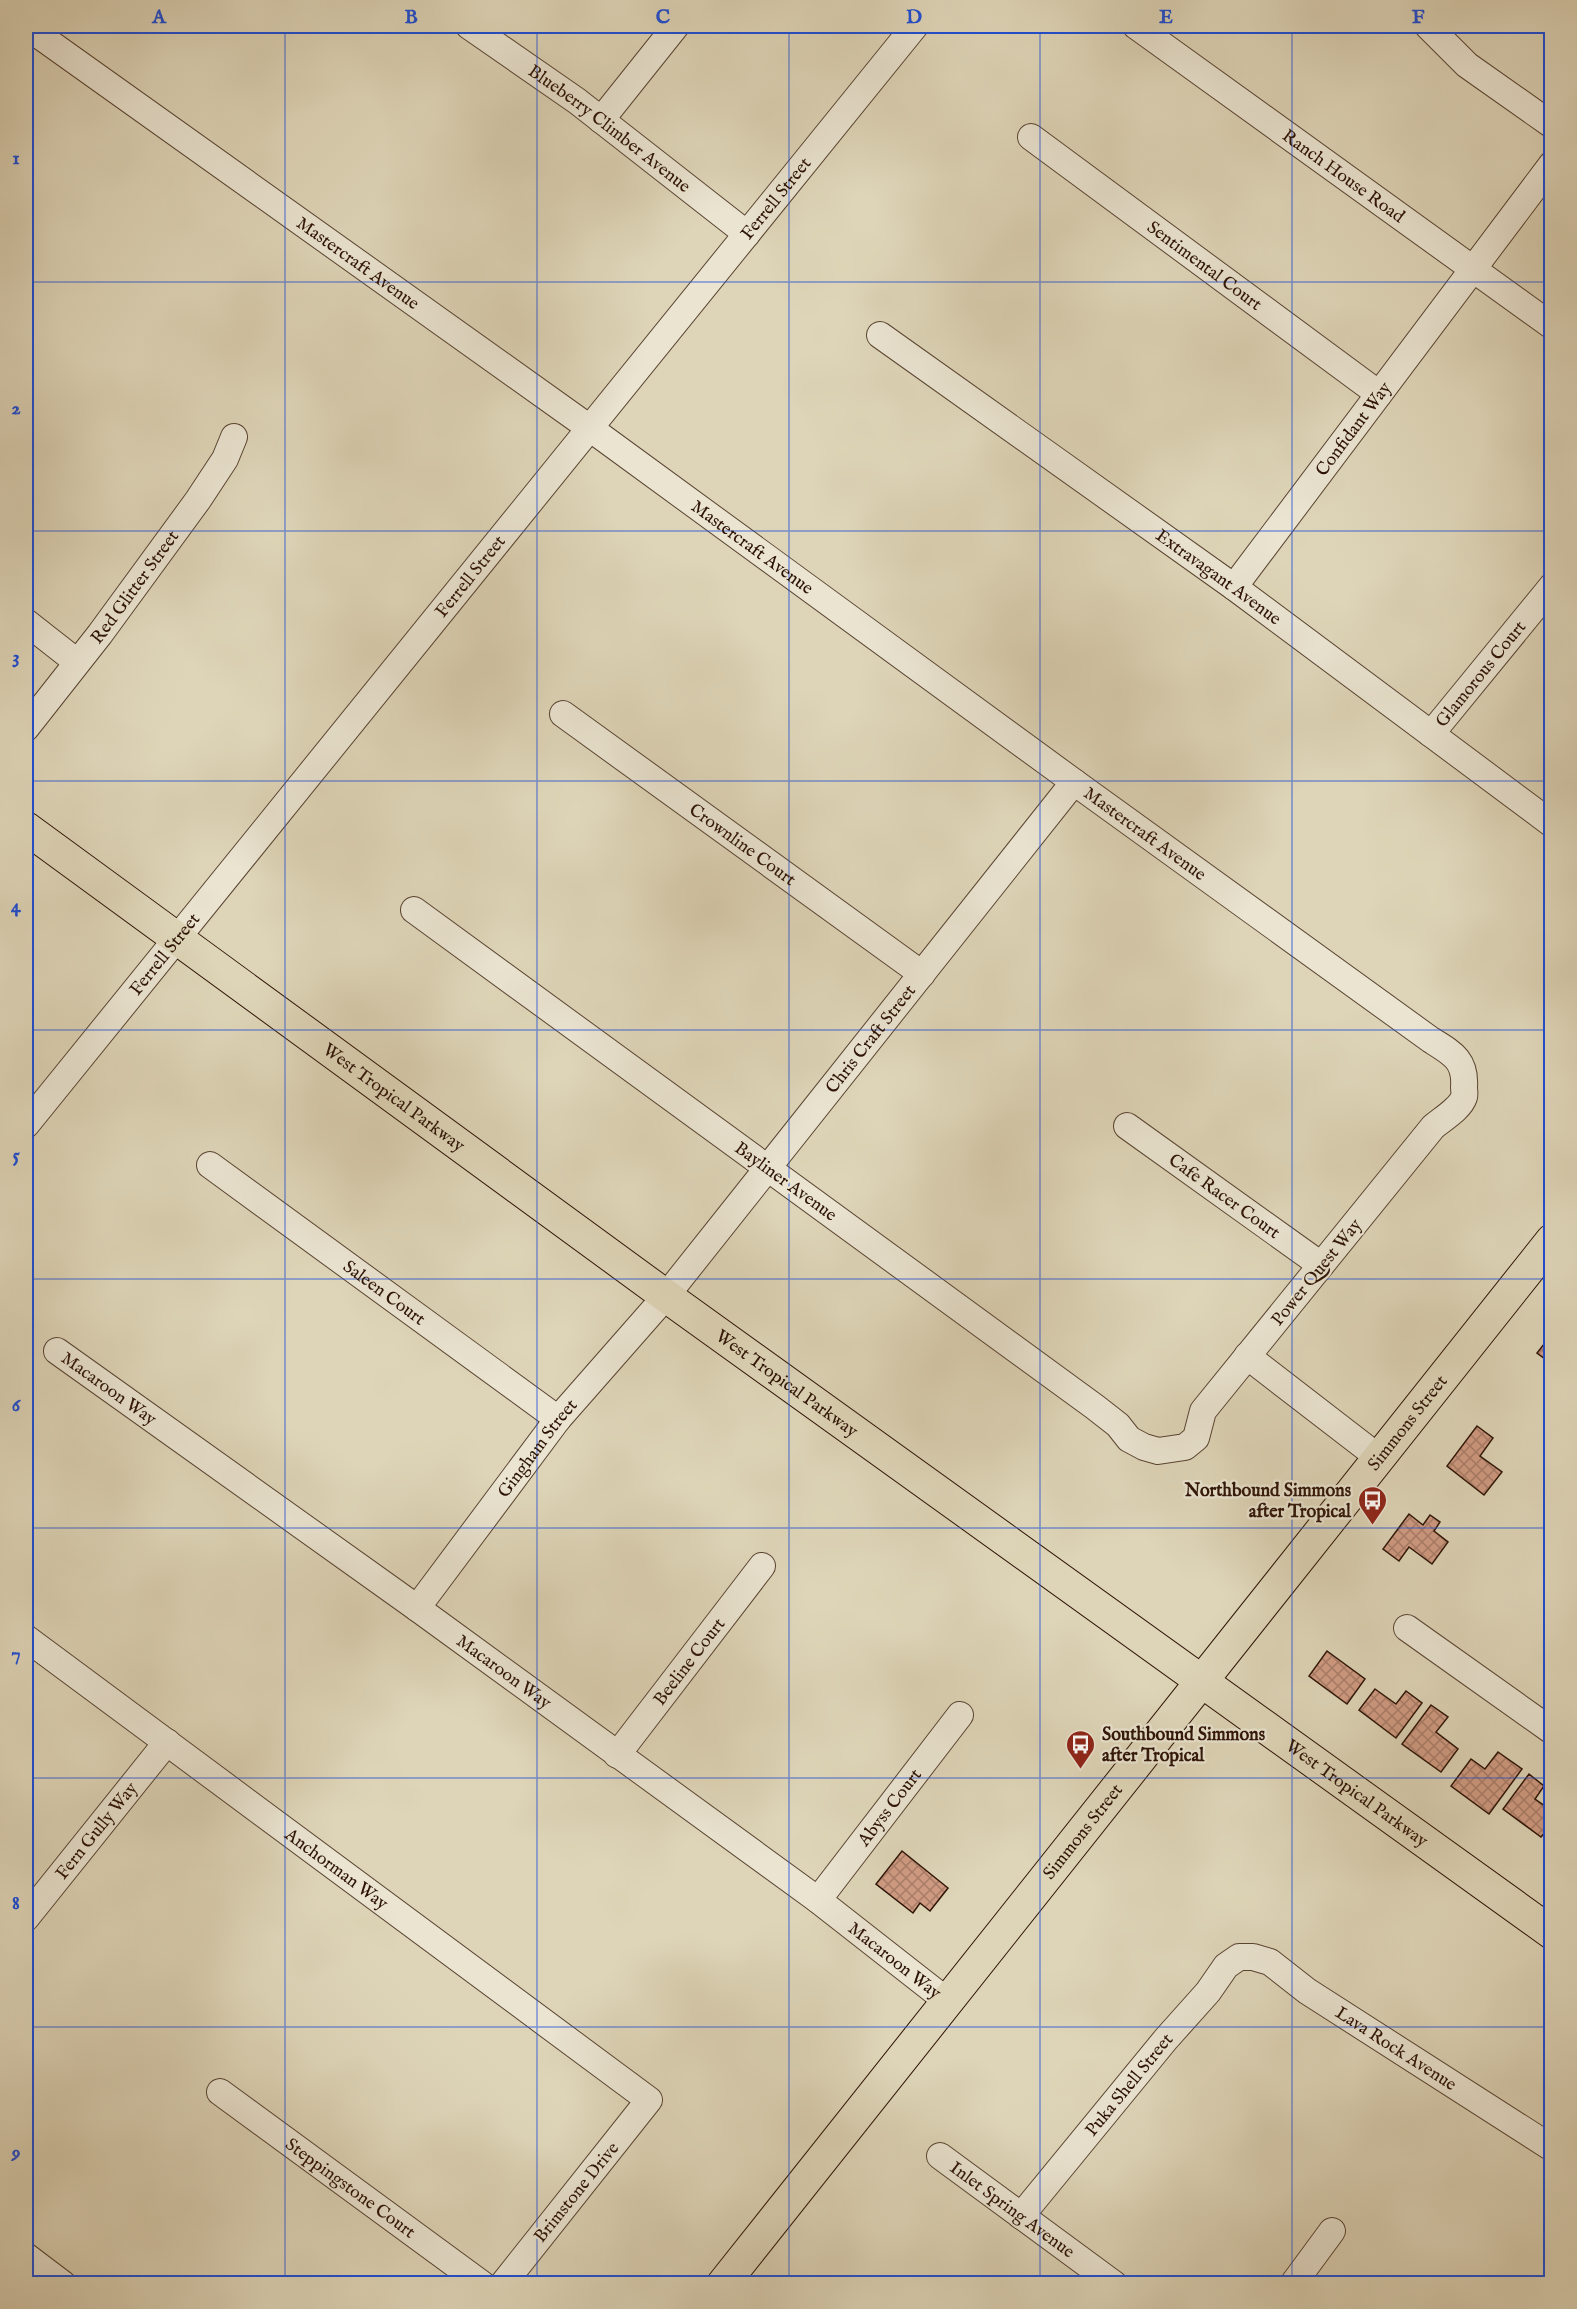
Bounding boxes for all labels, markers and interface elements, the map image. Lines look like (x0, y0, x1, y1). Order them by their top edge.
text: A (151, 5, 167, 30)
text: B (404, 5, 418, 30)
text: C (656, 5, 670, 30)
text: D (906, 5, 922, 30)
text: E (1159, 5, 1173, 30)
text: F (1412, 5, 1425, 30)
street label: Blueberry Climber Avenue (523, 60, 695, 199)
street label: Ranch House Road (1277, 125, 1409, 229)
text: 1 (12, 146, 20, 171)
street label: Ferrell Street (737, 153, 817, 245)
street label: Mastercraft Avenue (291, 212, 423, 316)
street label: Sentimental Court (1142, 217, 1266, 317)
street label: Confidant Way (1311, 378, 1397, 481)
text: 2 (11, 396, 21, 421)
street label: Mastercraft Avenue (686, 496, 817, 601)
street label: Extravagant Avenue (1150, 525, 1285, 631)
street label: Red Glitter Street (86, 526, 185, 649)
street label: Ferrell Street (431, 531, 511, 623)
street label: Glamorous Court (1431, 617, 1532, 733)
text: 3 (12, 645, 20, 670)
street label: Mastercraft Avenue (1078, 783, 1210, 887)
street label: Crownline Court (684, 799, 800, 892)
text: 4 (11, 894, 22, 919)
street label: Ferrell Street (125, 909, 206, 1001)
street label: Chris Craft Street (821, 980, 922, 1099)
street label: West Tropical Parkway (318, 1039, 469, 1158)
street label: Bayliner Avenue (729, 1137, 841, 1227)
text: 5 (12, 1143, 20, 1168)
street label: Cafe Racer Court (1163, 1149, 1284, 1245)
street label: Power Quest Way (1267, 1215, 1368, 1331)
street label: Saleen Court (338, 1256, 429, 1331)
street label: West Tropical Parkway (710, 1325, 862, 1443)
street label: Macaroon Way (56, 1347, 161, 1431)
street label: Simmons Street (1363, 1371, 1453, 1476)
text: 6 (12, 1393, 22, 1418)
street label: Gingham Street (493, 1395, 583, 1503)
place label: Northbound Simmons after Tropical (1184, 1480, 1352, 1524)
bus stop icon: Northbound Simmons after Tropical (1356, 1484, 1388, 1526)
street label: Beeline Court (649, 1614, 731, 1711)
street label: Macaroon Way (451, 1630, 555, 1715)
text: 7 (11, 1642, 21, 1667)
place label: Southbound Simmons after Tropical (1102, 1724, 1266, 1768)
bus stop icon: Southbound Simmons after Tropical (1065, 1728, 1097, 1770)
street label: West Tropical Parkway (1280, 1735, 1432, 1853)
street label: Abyss Court (853, 1765, 927, 1852)
street label: Fern Gully Way (51, 1778, 143, 1885)
street label: Simmons Street (1039, 1780, 1129, 1885)
street label: Anchorman Way (279, 1823, 392, 1916)
text: 8 (12, 1891, 20, 1916)
street label: Macaroon Way (843, 1918, 945, 2005)
street label: Lava Rock Avenue (1330, 2002, 1460, 2097)
street label: Puka Shell Street (1081, 2029, 1179, 2142)
street label: Steppingstone Court (280, 2134, 419, 2244)
street label: Brimstone Drive (530, 2138, 625, 2248)
text: 9 (11, 2140, 21, 2165)
street label: Inlet Spring Avenue (945, 2157, 1079, 2264)

